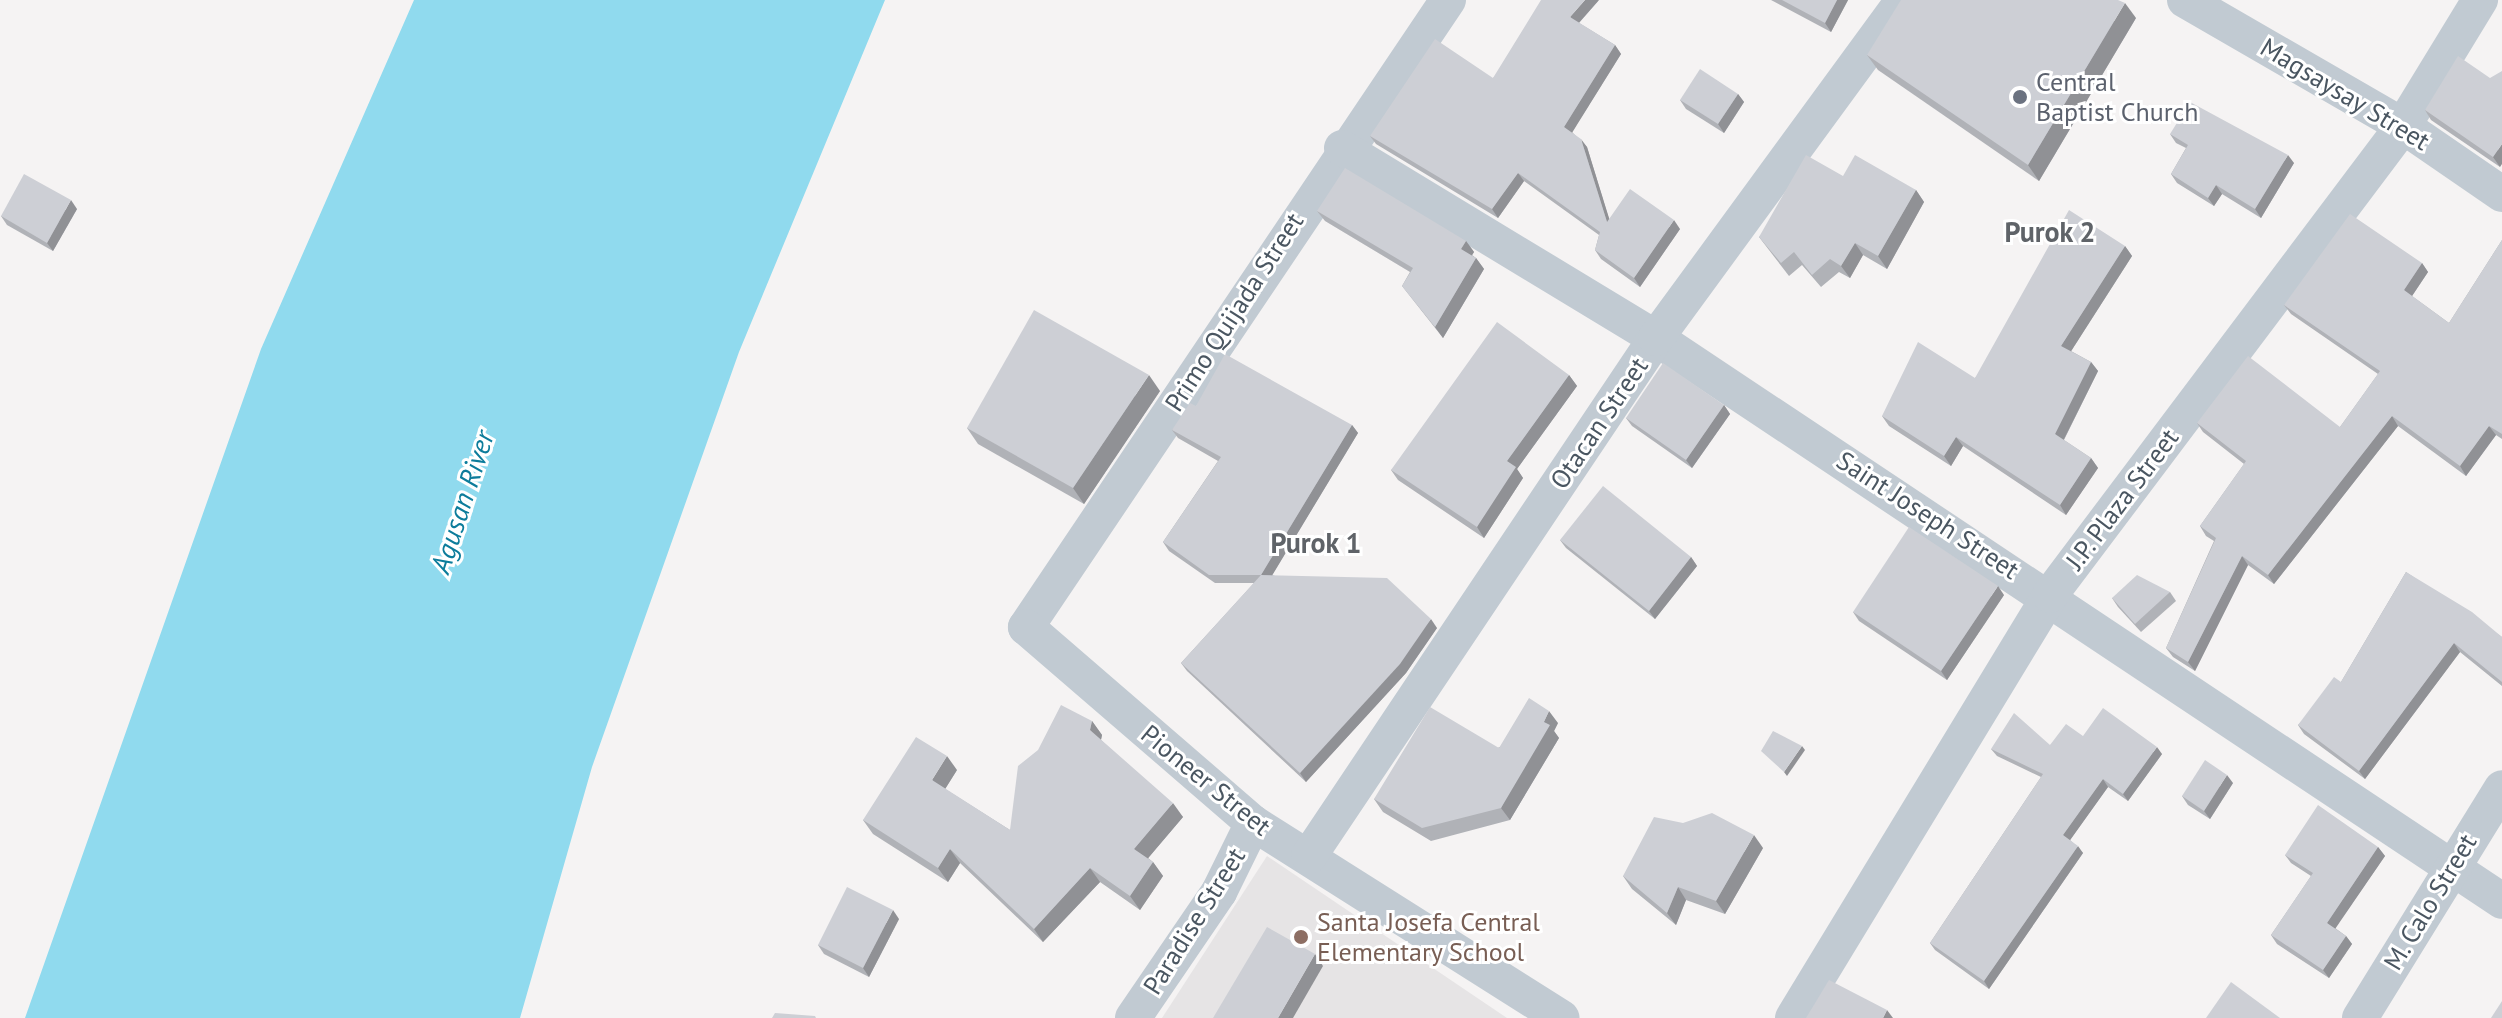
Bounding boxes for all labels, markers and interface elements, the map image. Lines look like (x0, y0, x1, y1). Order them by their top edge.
street label: Magsaysay Street (2254, 31, 2436, 157)
place label: Central Baptist Church (2036, 66, 2198, 128)
marker: Central Baptist Church (2011, 88, 2029, 106)
street label: Primo Quijada Street (1158, 207, 1310, 417)
district label: Purok 2 (2004, 215, 2096, 249)
street label: Otacan Street (1544, 351, 1654, 495)
street label: J.P. Plaza Street (2058, 422, 2186, 576)
water label: Agusan River (423, 427, 501, 577)
street label: Saint Joseph Street (1831, 444, 2025, 586)
district label: Purok 1 (1270, 526, 1362, 560)
street label: Pioneer Street (1135, 718, 1277, 842)
street label: M. Calo Street (2377, 827, 2483, 977)
street label: Paradise Street (1137, 842, 1251, 1000)
place label: Santa Josefa Central Elementary School (1317, 906, 1540, 968)
marker: Santa Josefa Central Elementary School (1292, 928, 1310, 946)

